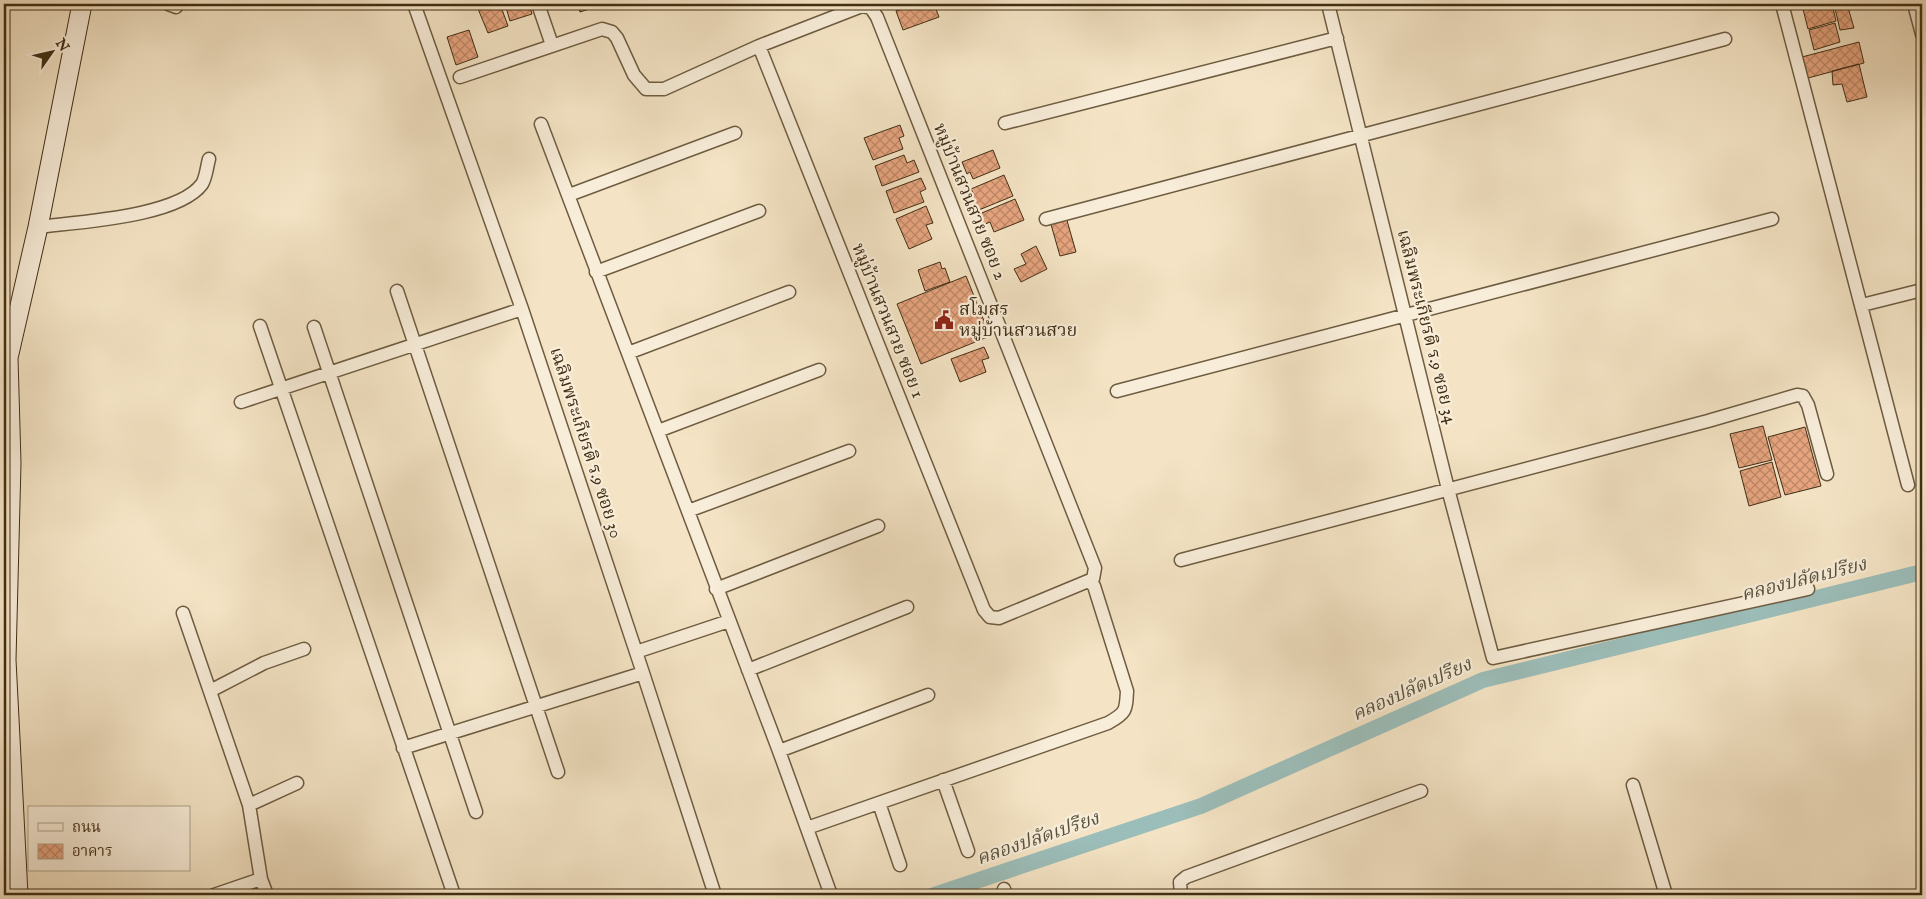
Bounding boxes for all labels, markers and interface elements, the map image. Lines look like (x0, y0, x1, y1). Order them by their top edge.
north arrow (28, 28, 78, 78)
text: N (51, 34, 73, 55)
street label: หมู่บ้านสวนสวย ซอย 2 (927, 120, 1011, 284)
street label: เฉลิมพระเกียรติ ร.9 ซอย 34 (1391, 227, 1461, 427)
street label: หมู่บ้านสวนสวย ซอย 1 (845, 240, 929, 402)
place label: สโมสร หมู่บ้านสวนสวย (959, 296, 1077, 343)
public building icon: สโมสร หมู่บ้านสวนสวย (933, 309, 955, 331)
street label: เฉลิมพระเกียรติ ร.9 ซอย 30 (543, 345, 627, 541)
water label: คลองปลัดเปรียง (1739, 552, 1871, 607)
water label: คลองปลัดเปรียง (1348, 652, 1477, 727)
legend (28, 806, 190, 872)
water label: คลองปลัดเปรียง (973, 806, 1104, 871)
text: ถนน (72, 818, 101, 837)
text: อาคาร (72, 842, 112, 861)

